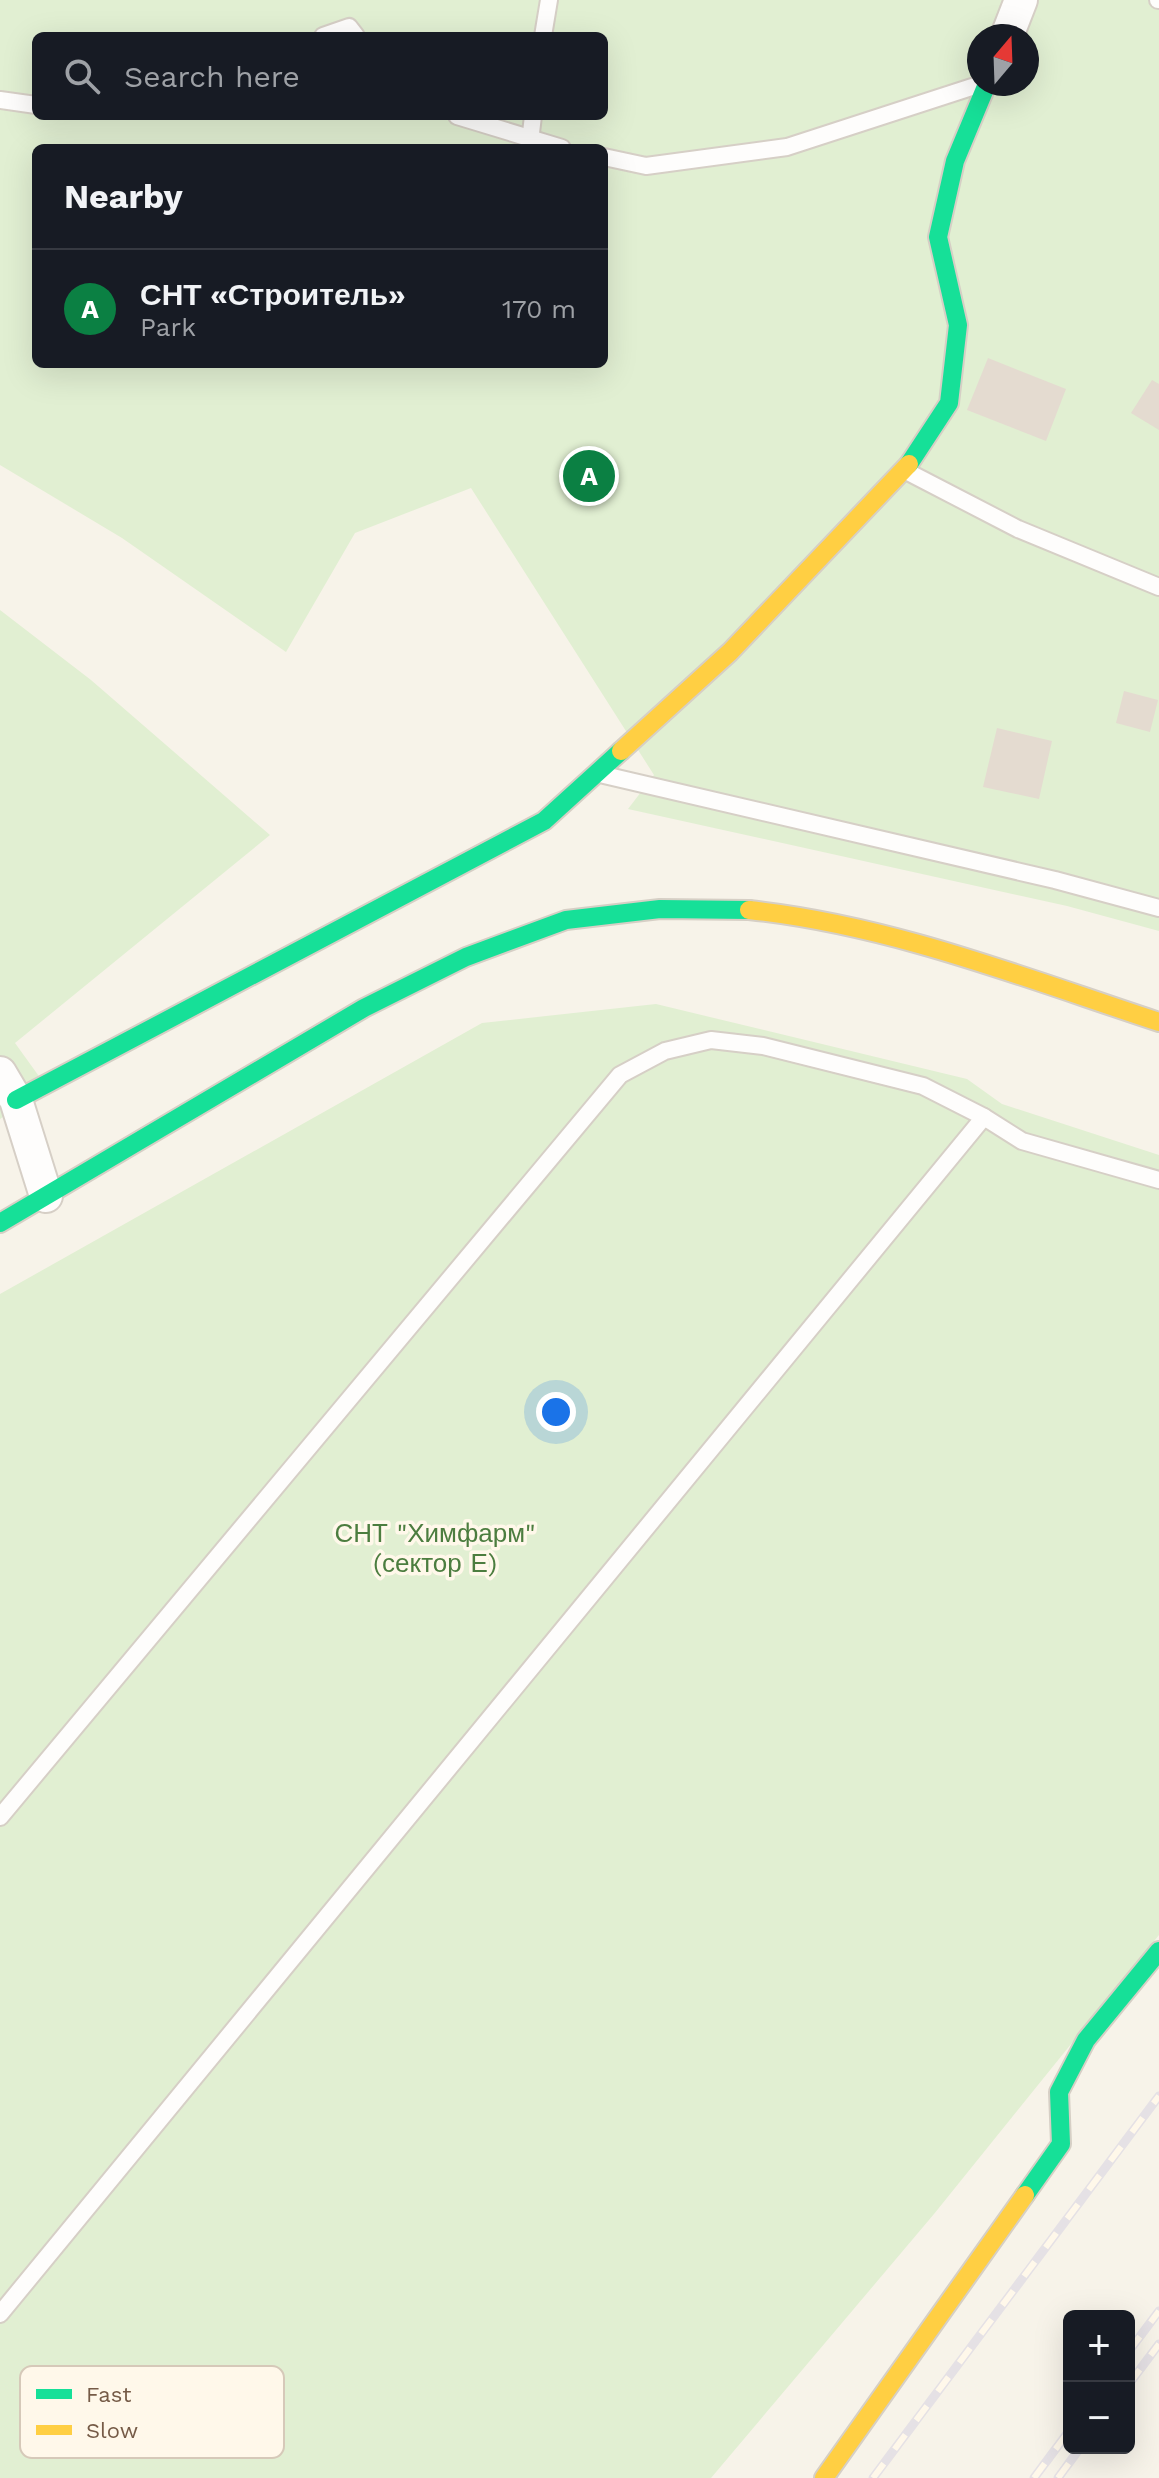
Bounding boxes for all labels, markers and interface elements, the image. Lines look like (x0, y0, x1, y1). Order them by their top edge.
north arrow (967, 24, 1039, 96)
search box (32, 32, 608, 120)
icon: search (60, 54, 104, 98)
text: Search here (124, 59, 300, 94)
text: Nearby (64, 176, 183, 216)
text: СНТ «Строитель» (140, 277, 406, 312)
text: A (81, 294, 99, 324)
text: 170 m (502, 294, 576, 324)
text: Park (140, 312, 196, 342)
pin: A (563, 446, 615, 506)
your location (536, 1392, 576, 1432)
park label: СНТ "Химфарм" (сектор Е) (334, 1518, 536, 1578)
map controls (1063, 2310, 1135, 2454)
button: + (1063, 2310, 1135, 2382)
legend (20, 2366, 284, 2458)
text: Fast (86, 2382, 132, 2407)
button: − (1063, 2382, 1135, 2454)
text: Slow (86, 2418, 138, 2443)

